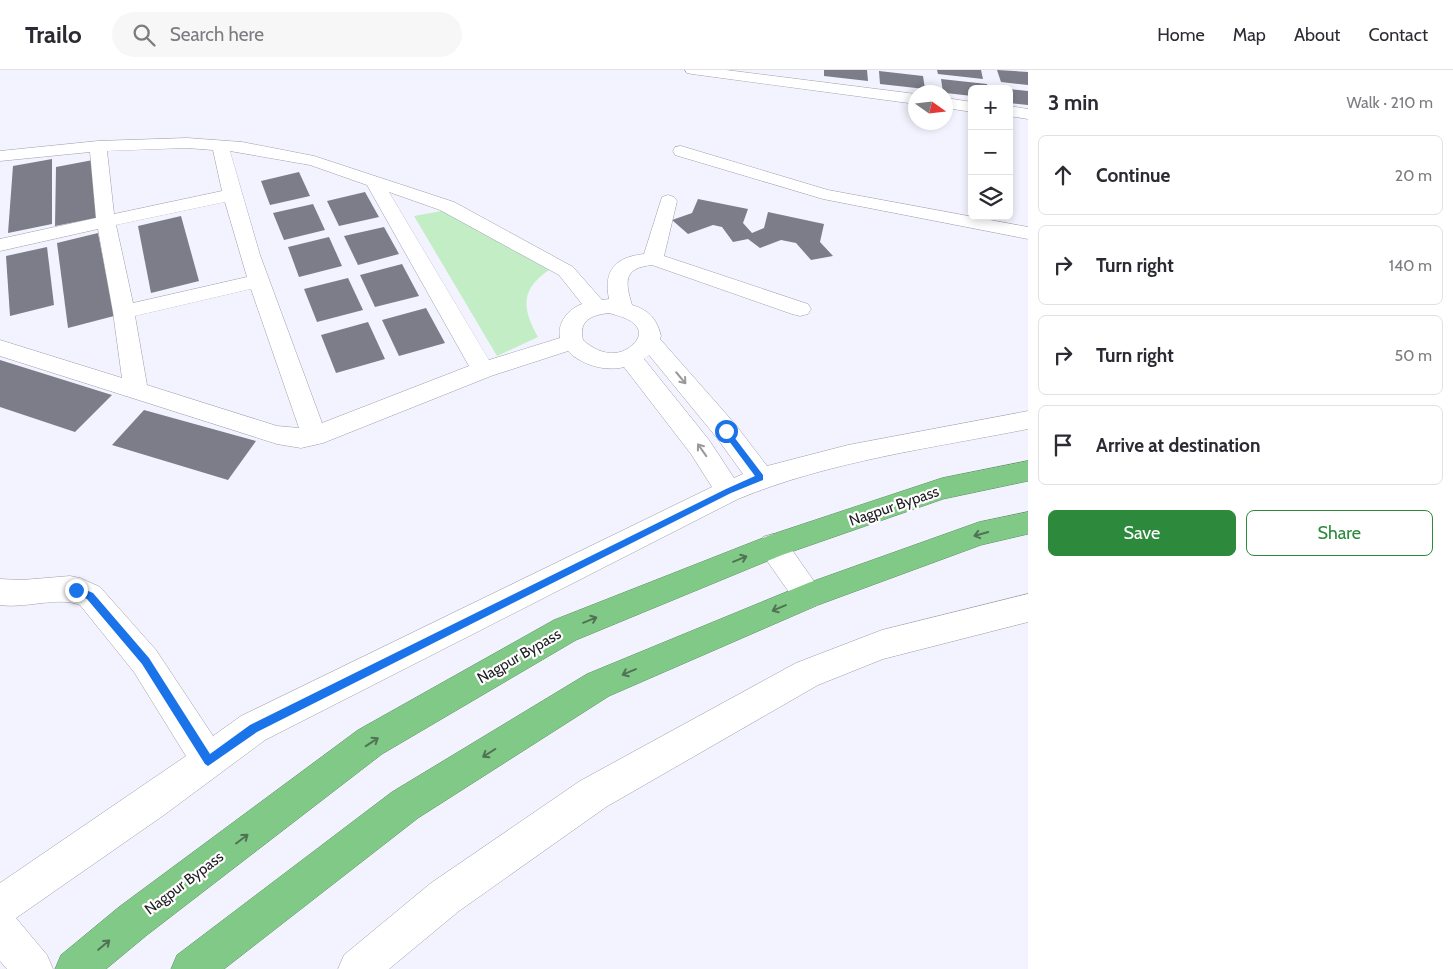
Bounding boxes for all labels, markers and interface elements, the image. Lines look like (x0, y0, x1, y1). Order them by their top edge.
search box (112, 12, 462, 57)
text: Trailo (25, 20, 82, 49)
icon: search (130, 21, 158, 49)
text: Search here (170, 23, 264, 46)
text: Home (1157, 24, 1205, 46)
text: Map (1233, 24, 1266, 46)
text: About (1294, 24, 1340, 46)
text: Contact (1368, 24, 1428, 46)
north arrow (908, 85, 953, 130)
map controls (968, 85, 1013, 220)
button: + (968, 85, 1013, 130)
text: 3 min (1048, 90, 1099, 115)
text: Walk · 210 m (1346, 93, 1433, 112)
button: − (968, 130, 1013, 175)
icon: ahead (1049, 161, 1077, 189)
text: Continue (1096, 164, 1170, 187)
text: 20 m (1395, 166, 1432, 185)
button: layers (968, 175, 1013, 220)
icon: right (1049, 251, 1077, 279)
text: Turn right (1096, 254, 1174, 277)
text: 140 m (1389, 256, 1432, 275)
icon: right (1049, 341, 1077, 369)
text: Turn right (1096, 344, 1174, 367)
text: 50 m (1395, 346, 1432, 365)
one-way arrow (675, 372, 686, 385)
route start (715, 420, 738, 443)
icon: arrive (1049, 431, 1077, 459)
text: Arrive at destination (1096, 434, 1260, 457)
one-way arrow (697, 444, 707, 458)
street label: Nagpur Bypass (847, 482, 941, 530)
button: Save (1048, 510, 1236, 556)
button: Share (1246, 510, 1433, 556)
one-way arrow (973, 530, 989, 540)
one-way arrow (733, 554, 748, 563)
route end (65, 579, 88, 602)
one-way arrow (772, 604, 787, 614)
one-way arrow (581, 615, 597, 624)
street label: Nagpur Bypass (474, 625, 564, 687)
one-way arrow (622, 668, 637, 677)
one-way arrow (364, 737, 378, 747)
one-way arrow (482, 749, 496, 759)
one-way arrow (235, 834, 249, 844)
street label: Nagpur Bypass (141, 848, 227, 918)
one-way arrow (97, 940, 110, 951)

